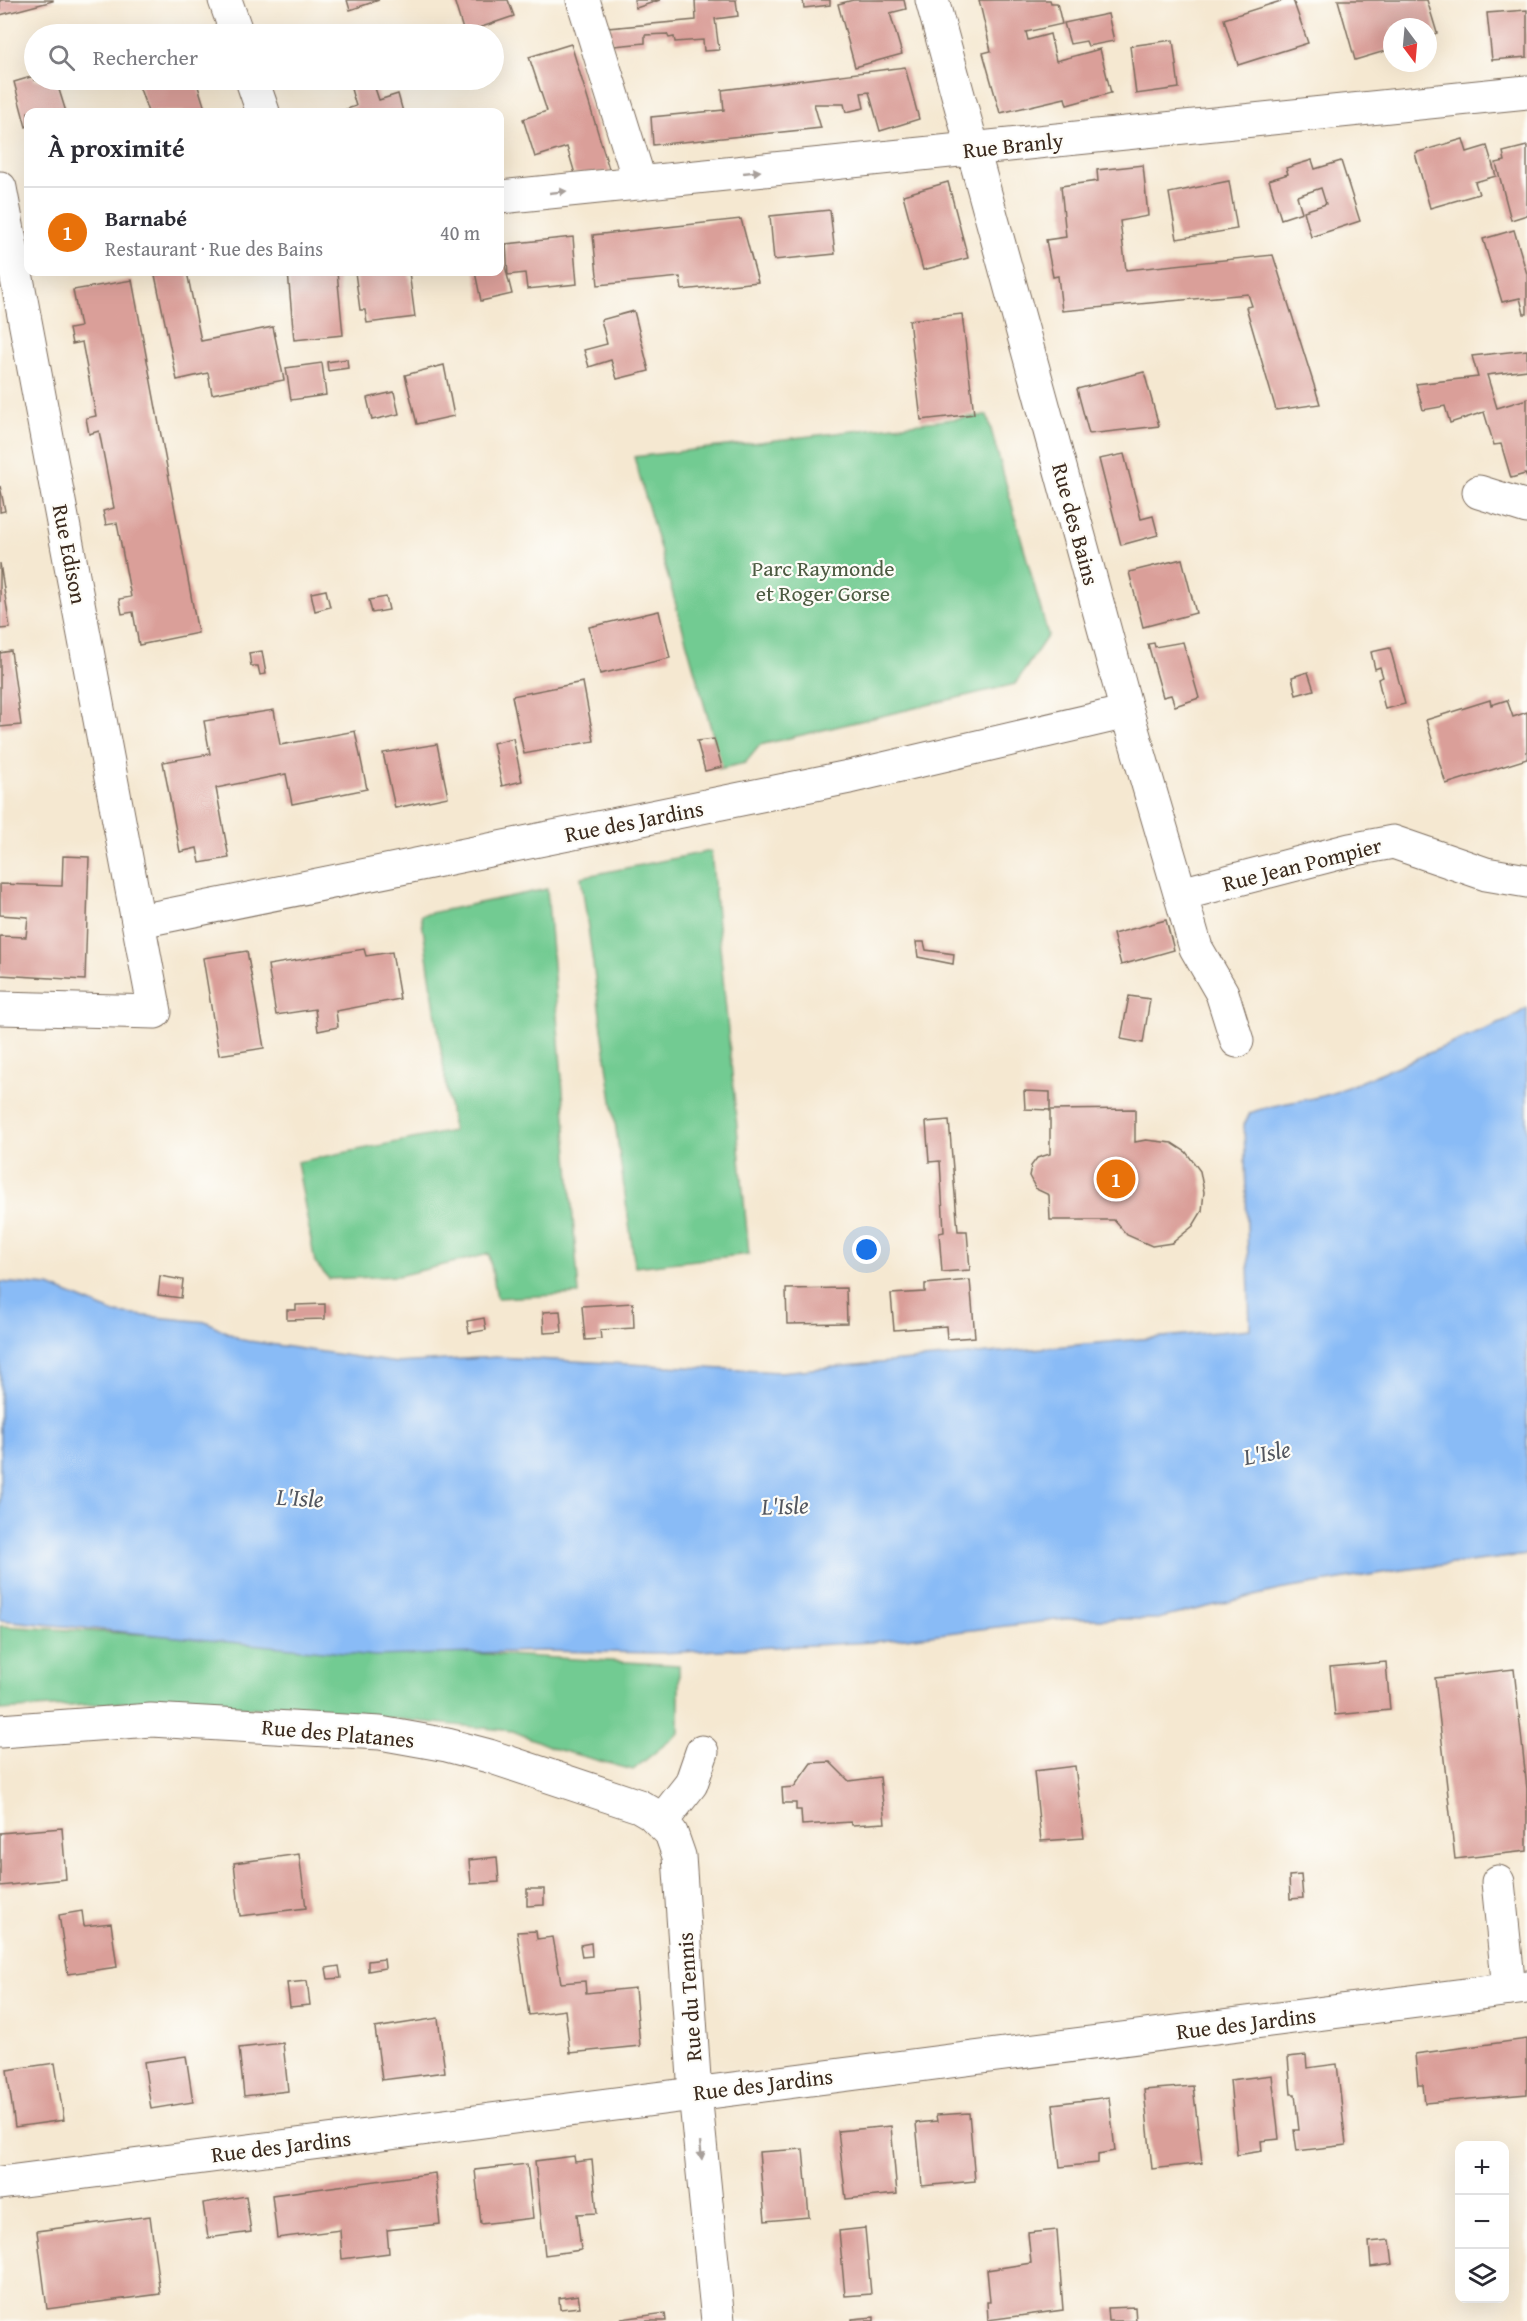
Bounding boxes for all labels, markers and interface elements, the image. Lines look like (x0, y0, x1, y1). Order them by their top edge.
north arrow (1383, 18, 1437, 72)
search box (24, 24, 504, 90)
icon: search (45, 41, 78, 74)
text: Rechercher (93, 41, 198, 73)
street label: Rue Branly (961, 124, 1065, 166)
text: À proximité (48, 128, 185, 167)
one-way arrow (742, 167, 761, 177)
one-way arrow (548, 187, 567, 196)
text: Barnabé (105, 202, 187, 234)
text: 1 (62, 218, 73, 247)
text: 40 m (440, 218, 480, 247)
text: Restaurant · Rue des Bains (105, 234, 323, 263)
street label: Rue des Bains (1044, 459, 1108, 589)
street label: Rue Edison (45, 501, 95, 607)
park label: Parc Raymonde et Roger Gorse (751, 552, 895, 609)
street label: Rue des Jardins (562, 792, 706, 850)
street label: Rue Jean Pompier (1219, 829, 1385, 899)
pin: 1 (1096, 1156, 1136, 1202)
your location (852, 1235, 881, 1264)
water label: L'Isle (1239, 1431, 1294, 1474)
water label: L'Isle (275, 1479, 325, 1516)
water label: L'Isle (760, 1487, 810, 1524)
street label: Rue des Platanes (260, 1710, 416, 1756)
street label: Rue du Tennis (669, 1931, 709, 2063)
street label: Rue des Jardins (1174, 1999, 1318, 2047)
street label: Rue des Jardins (691, 2060, 835, 2108)
street label: Rue des Jardins (209, 2122, 353, 2170)
map controls (1455, 2141, 1509, 2303)
button: + (1455, 2141, 1509, 2195)
one-way arrow (696, 2142, 706, 2161)
button: − (1455, 2195, 1509, 2249)
button: layers (1455, 2249, 1509, 2303)

